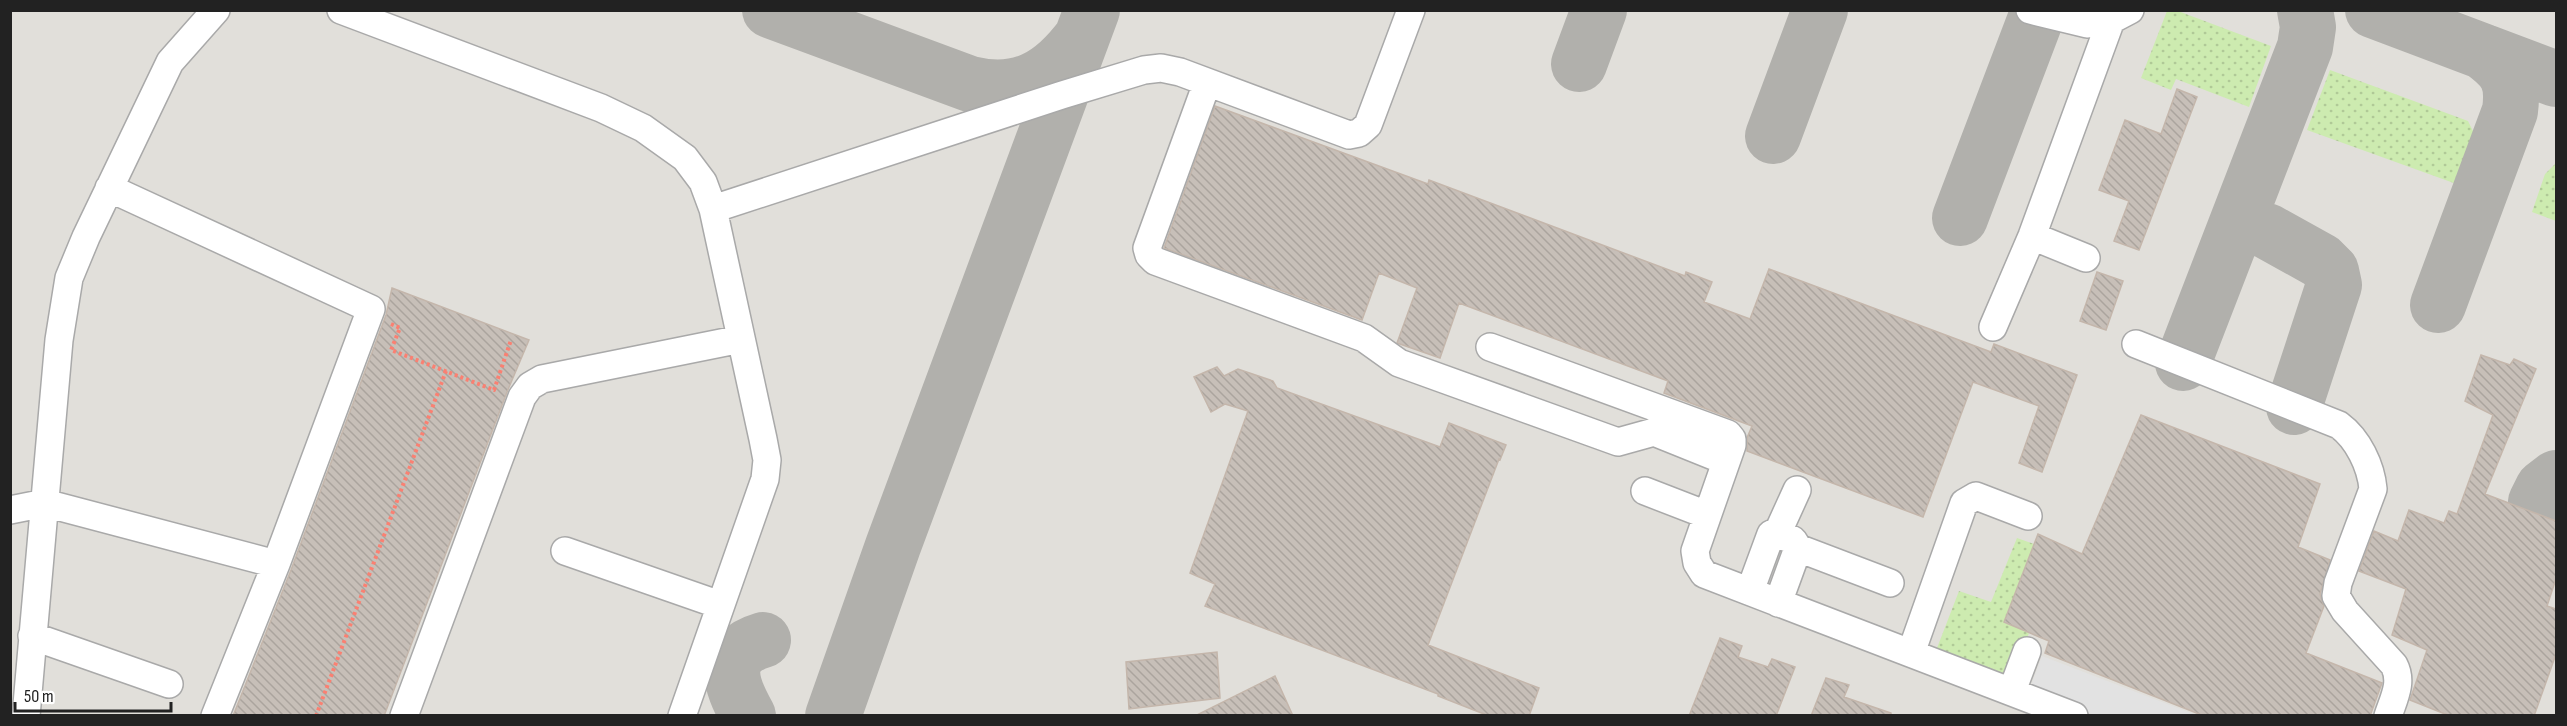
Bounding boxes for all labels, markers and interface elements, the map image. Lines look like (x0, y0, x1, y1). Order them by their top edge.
scale bar (15, 675, 171, 713)
text: 50 m (24, 686, 54, 707)

